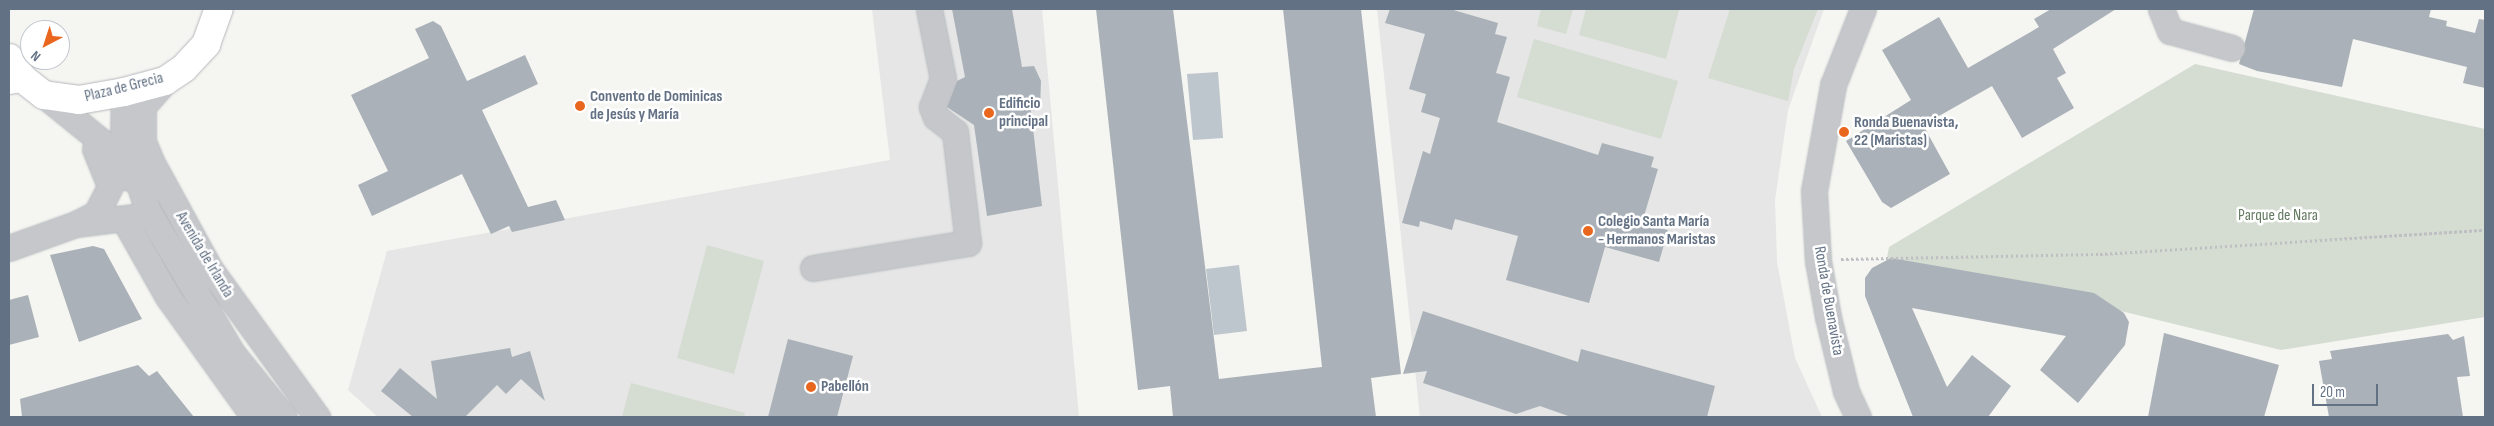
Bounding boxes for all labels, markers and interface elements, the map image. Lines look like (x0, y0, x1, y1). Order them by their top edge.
north arrow (20, 20, 70, 70)
text: N (27, 47, 44, 65)
street label: Plaza de Grecia (83, 69, 165, 107)
place label: Convento de Dominicas de Jesús y María (590, 87, 722, 125)
place label: Edificio principal (999, 94, 1048, 132)
marker: Convento de Dominicas de Jesús y María (574, 100, 586, 112)
marker: Edificio principal (983, 107, 995, 119)
place label: Ronda Buenavista, 22 (Maristas) (1854, 113, 1958, 151)
marker: Ronda Buenavista, 22 (Maristas) (1838, 126, 1850, 138)
park label: Parque de Nara (2238, 206, 2318, 226)
street label: Avenida de Irlanda (171, 209, 237, 301)
place label: Colegio Santa María - Hermanos Maristas (1598, 212, 1716, 250)
marker: Colegio Santa María - Hermanos Maristas (1582, 225, 1594, 237)
street label: Ronda de Buenavista (1809, 245, 1847, 357)
scale bar (2314, 374, 2380, 406)
place label: Pabellón (821, 377, 869, 397)
marker: Pabellón (805, 381, 817, 393)
text: 20 m (2320, 383, 2345, 402)

